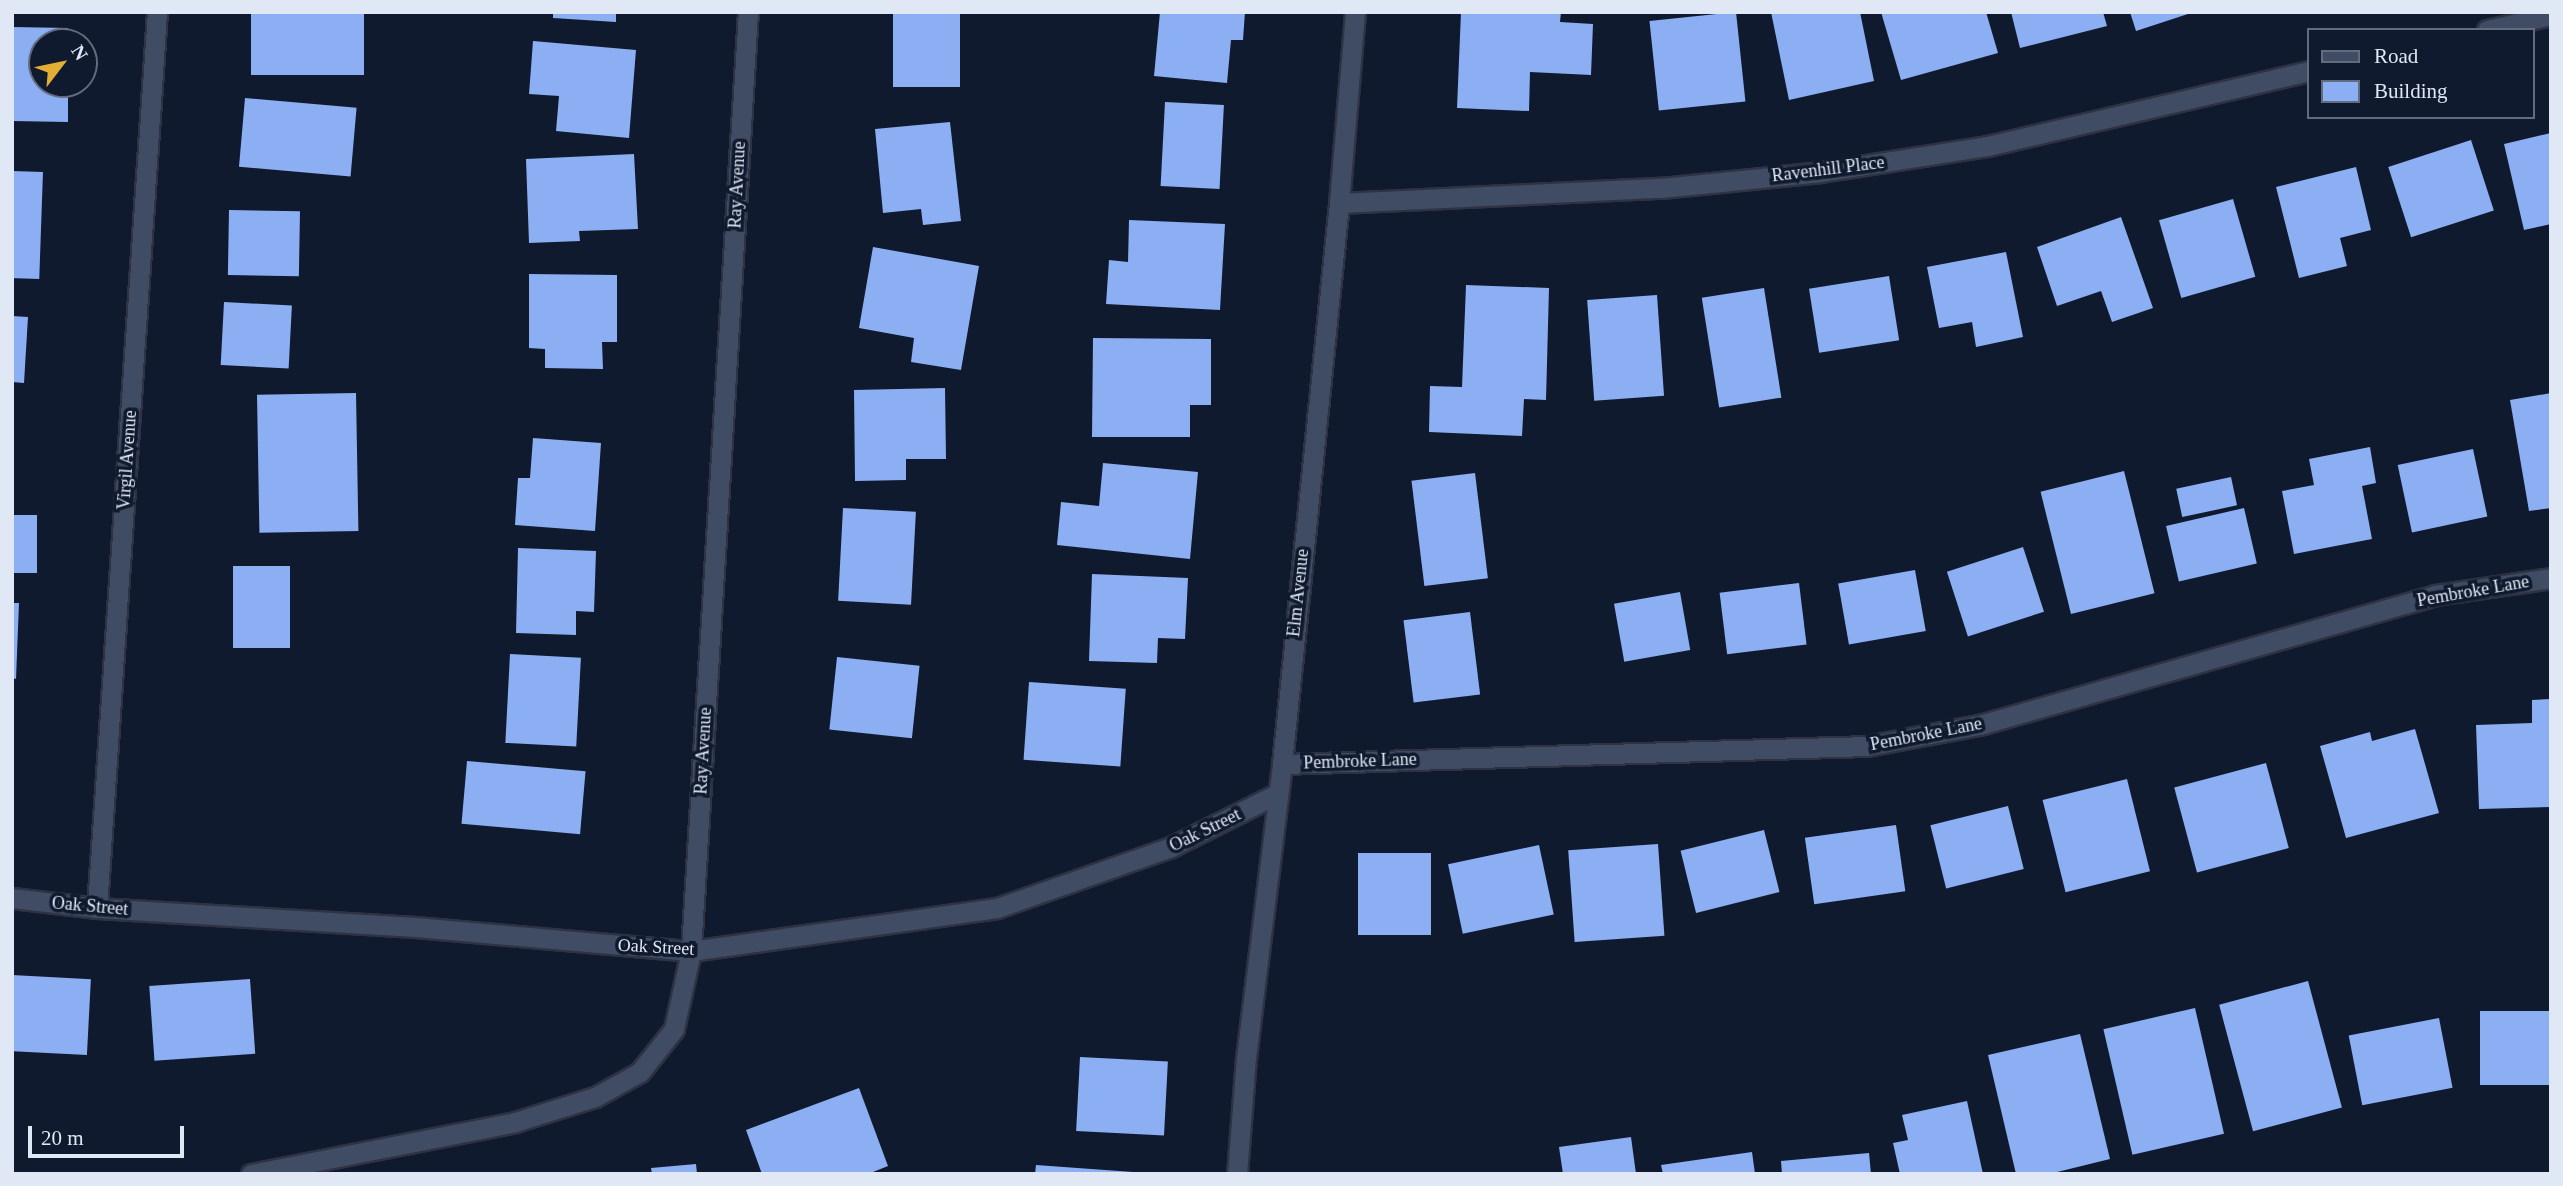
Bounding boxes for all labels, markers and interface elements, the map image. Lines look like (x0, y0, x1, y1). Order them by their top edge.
north arrow (28, 28, 98, 98)
legend (2308, 28, 2535, 119)
text: N (67, 41, 92, 64)
text: Road (2374, 44, 2418, 68)
text: Building (2374, 79, 2448, 103)
street label: Ray Avenue (724, 140, 750, 230)
street label: Ravenhill Place (1770, 151, 1886, 187)
street label: Virgil Avenue (113, 409, 141, 511)
street label: Elm Avenue (1283, 548, 1313, 638)
street label: Pembroke Lane (2415, 571, 2531, 611)
street label: Ray Avenue (690, 706, 716, 796)
street label: Pembroke Lane (1868, 713, 1984, 755)
street label: Pembroke Lane (1303, 748, 1417, 774)
street label: Oak Street (1166, 804, 1244, 856)
street label: Oak Street (51, 892, 129, 920)
street label: Oak Street (617, 934, 695, 960)
scale bar (32, 1112, 187, 1156)
text: 20 m (41, 1126, 84, 1150)

